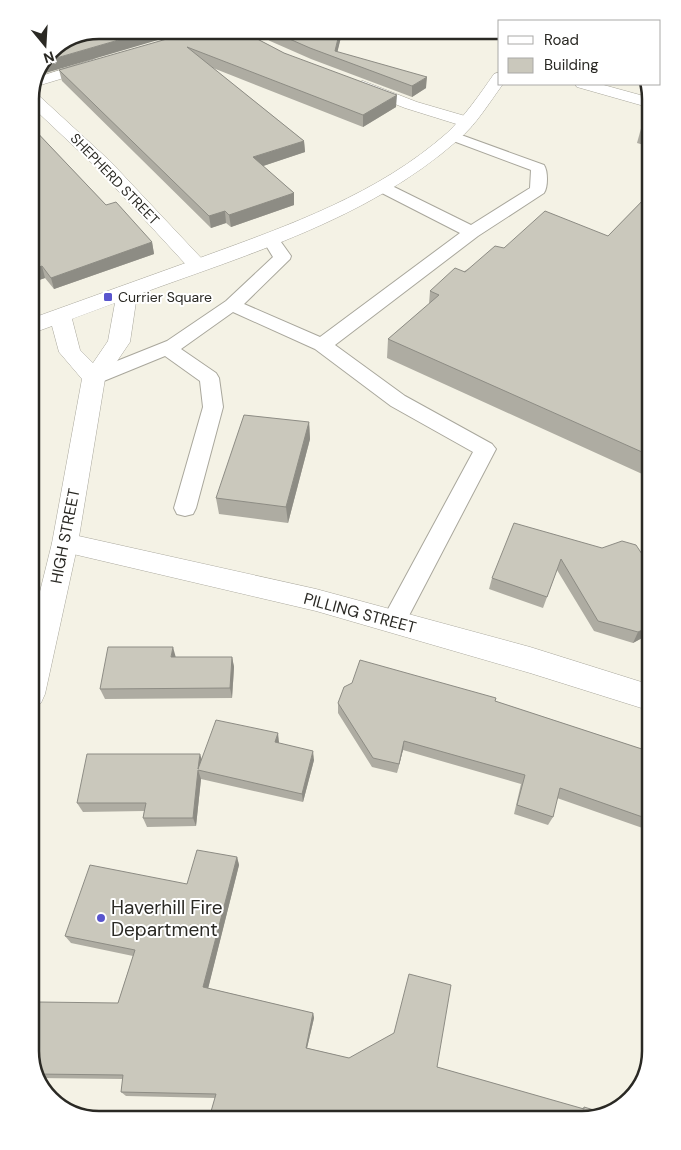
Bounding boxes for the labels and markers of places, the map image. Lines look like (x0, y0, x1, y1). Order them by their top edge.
place label: Currier Square (118, 288, 212, 306)
marker: Currier Square (102, 291, 114, 303)
place label: Haverhill Fire Department (111, 895, 222, 942)
marker: Haverhill Fire Department (95, 912, 107, 924)

